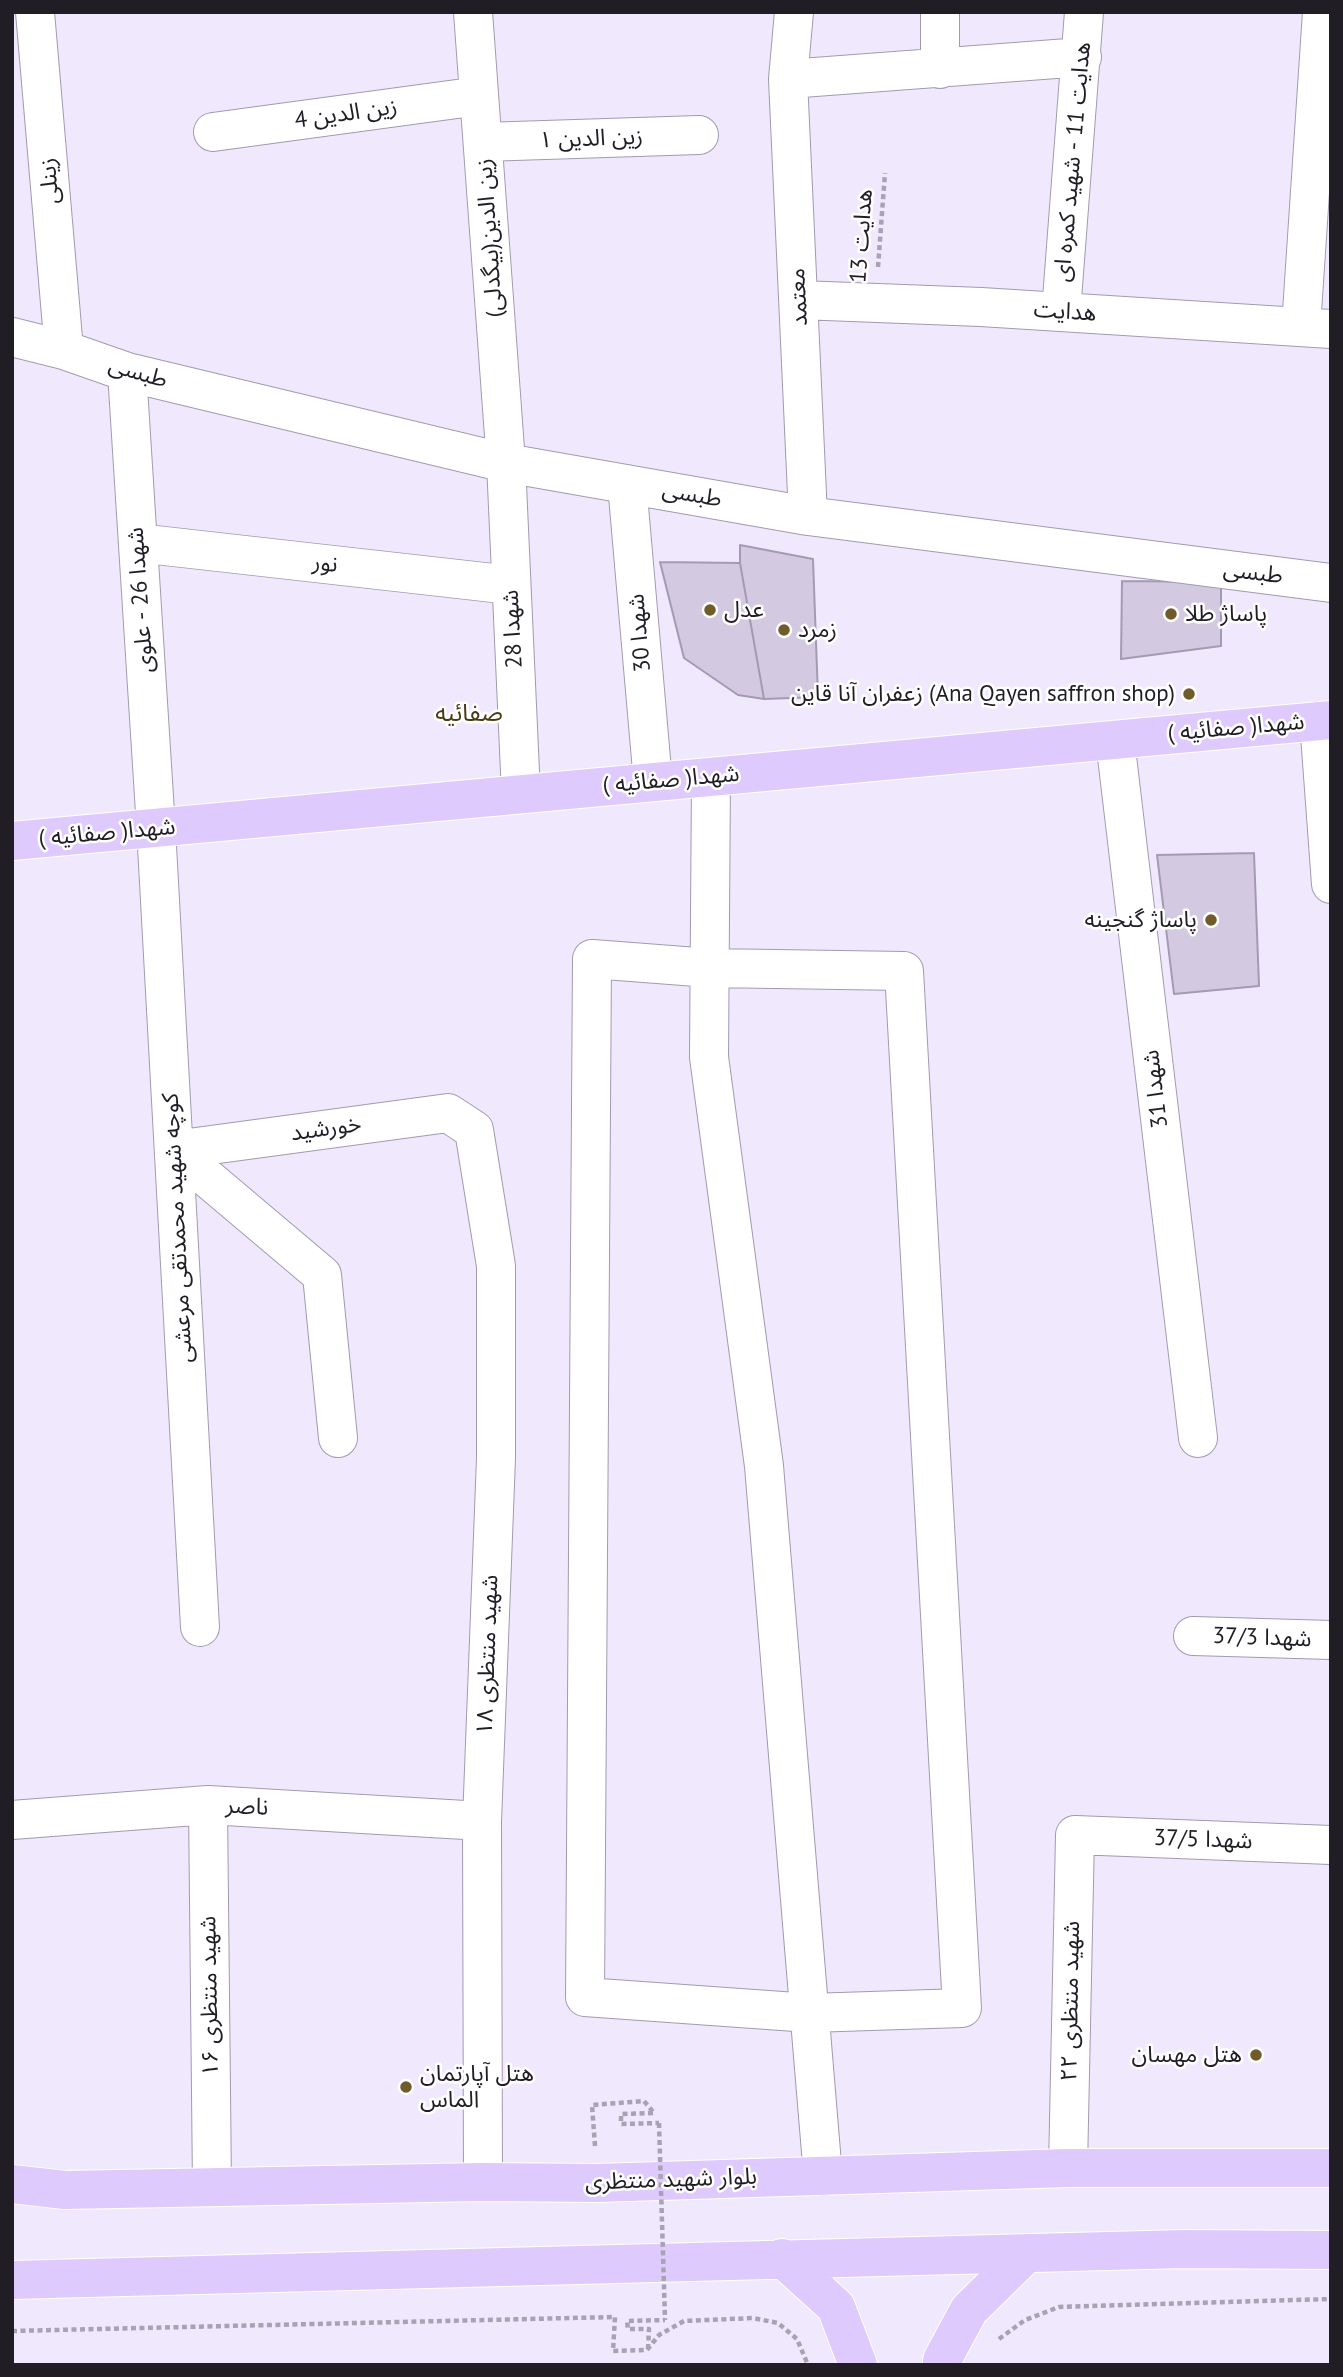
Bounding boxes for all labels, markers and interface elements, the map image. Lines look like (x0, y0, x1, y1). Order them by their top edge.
street label: هدایت 11 - شهید کمره ای (1049, 41, 1097, 283)
street label: زین الدین 4 (293, 93, 399, 135)
street label: زین الدین ۱ (538, 123, 644, 155)
street label: زینلی (34, 157, 66, 205)
street label: زین الدین(بیگدلی) (471, 158, 509, 318)
street label: هدایت 13 (845, 188, 879, 284)
street label: معتمد (784, 267, 814, 327)
street label: هدایت (1033, 296, 1097, 328)
street label: طبسی (105, 351, 171, 395)
street label: طبسی (660, 476, 724, 514)
street label: شهدا 26 - علوی (122, 526, 160, 674)
street label: نور (311, 549, 339, 579)
street label: طبسی (1222, 556, 1284, 590)
street label: شهدا 28 (497, 589, 529, 669)
street label: شهدا 30 (623, 593, 657, 673)
place label: عدل (724, 596, 764, 624)
place label: پاساژ طلا (1185, 600, 1267, 628)
marker: عدل (702, 602, 718, 618)
marker: پاساژ طلا (1163, 606, 1179, 622)
place label: زمرد (798, 616, 837, 644)
marker: زمرد (776, 622, 792, 638)
place label: زعفران آنا قاین (Ana Qayen saffron shop) (791, 680, 1175, 708)
marker: زعفران آنا قاین (Ana Qayen saffron shop) (1181, 686, 1197, 702)
district label: صفائیه (435, 700, 503, 728)
street label: شهدا( صفائیه ) (1166, 708, 1306, 748)
street label: شهدا( صفائیه ) (601, 760, 741, 800)
street label: شهدا( صفائیه ) (37, 813, 177, 853)
place label: پاساژ گنجینه (1084, 906, 1197, 934)
marker: پاساژ گنجینه (1203, 912, 1219, 928)
street label: شهدا 31 (1138, 1048, 1174, 1130)
street label: کوچه شهید محمدتقی مرعشی (157, 1092, 199, 1364)
street label: خورشید (289, 1110, 363, 1148)
street label: شهید منتظری ۱۸ (471, 1574, 505, 1736)
street label: شهدا 37/3 (1212, 1622, 1312, 1654)
street label: ناصر (225, 1792, 269, 1822)
street label: شهدا 37/5 (1153, 1824, 1253, 1856)
street label: شهید منتظری ۱۶ (195, 1915, 225, 2077)
street label: شهید منتظری ۲۲ (1056, 1920, 1086, 2082)
place label: هتل مهسان (1132, 2041, 1242, 2069)
marker: هتل مهسان (1248, 2047, 1264, 2063)
place label: هتل آپارتمان الماس (420, 2060, 534, 2114)
marker: هتل آپارتمان الماس (398, 2079, 414, 2095)
street label: بلوار شهید منتظری (585, 2163, 757, 2197)

